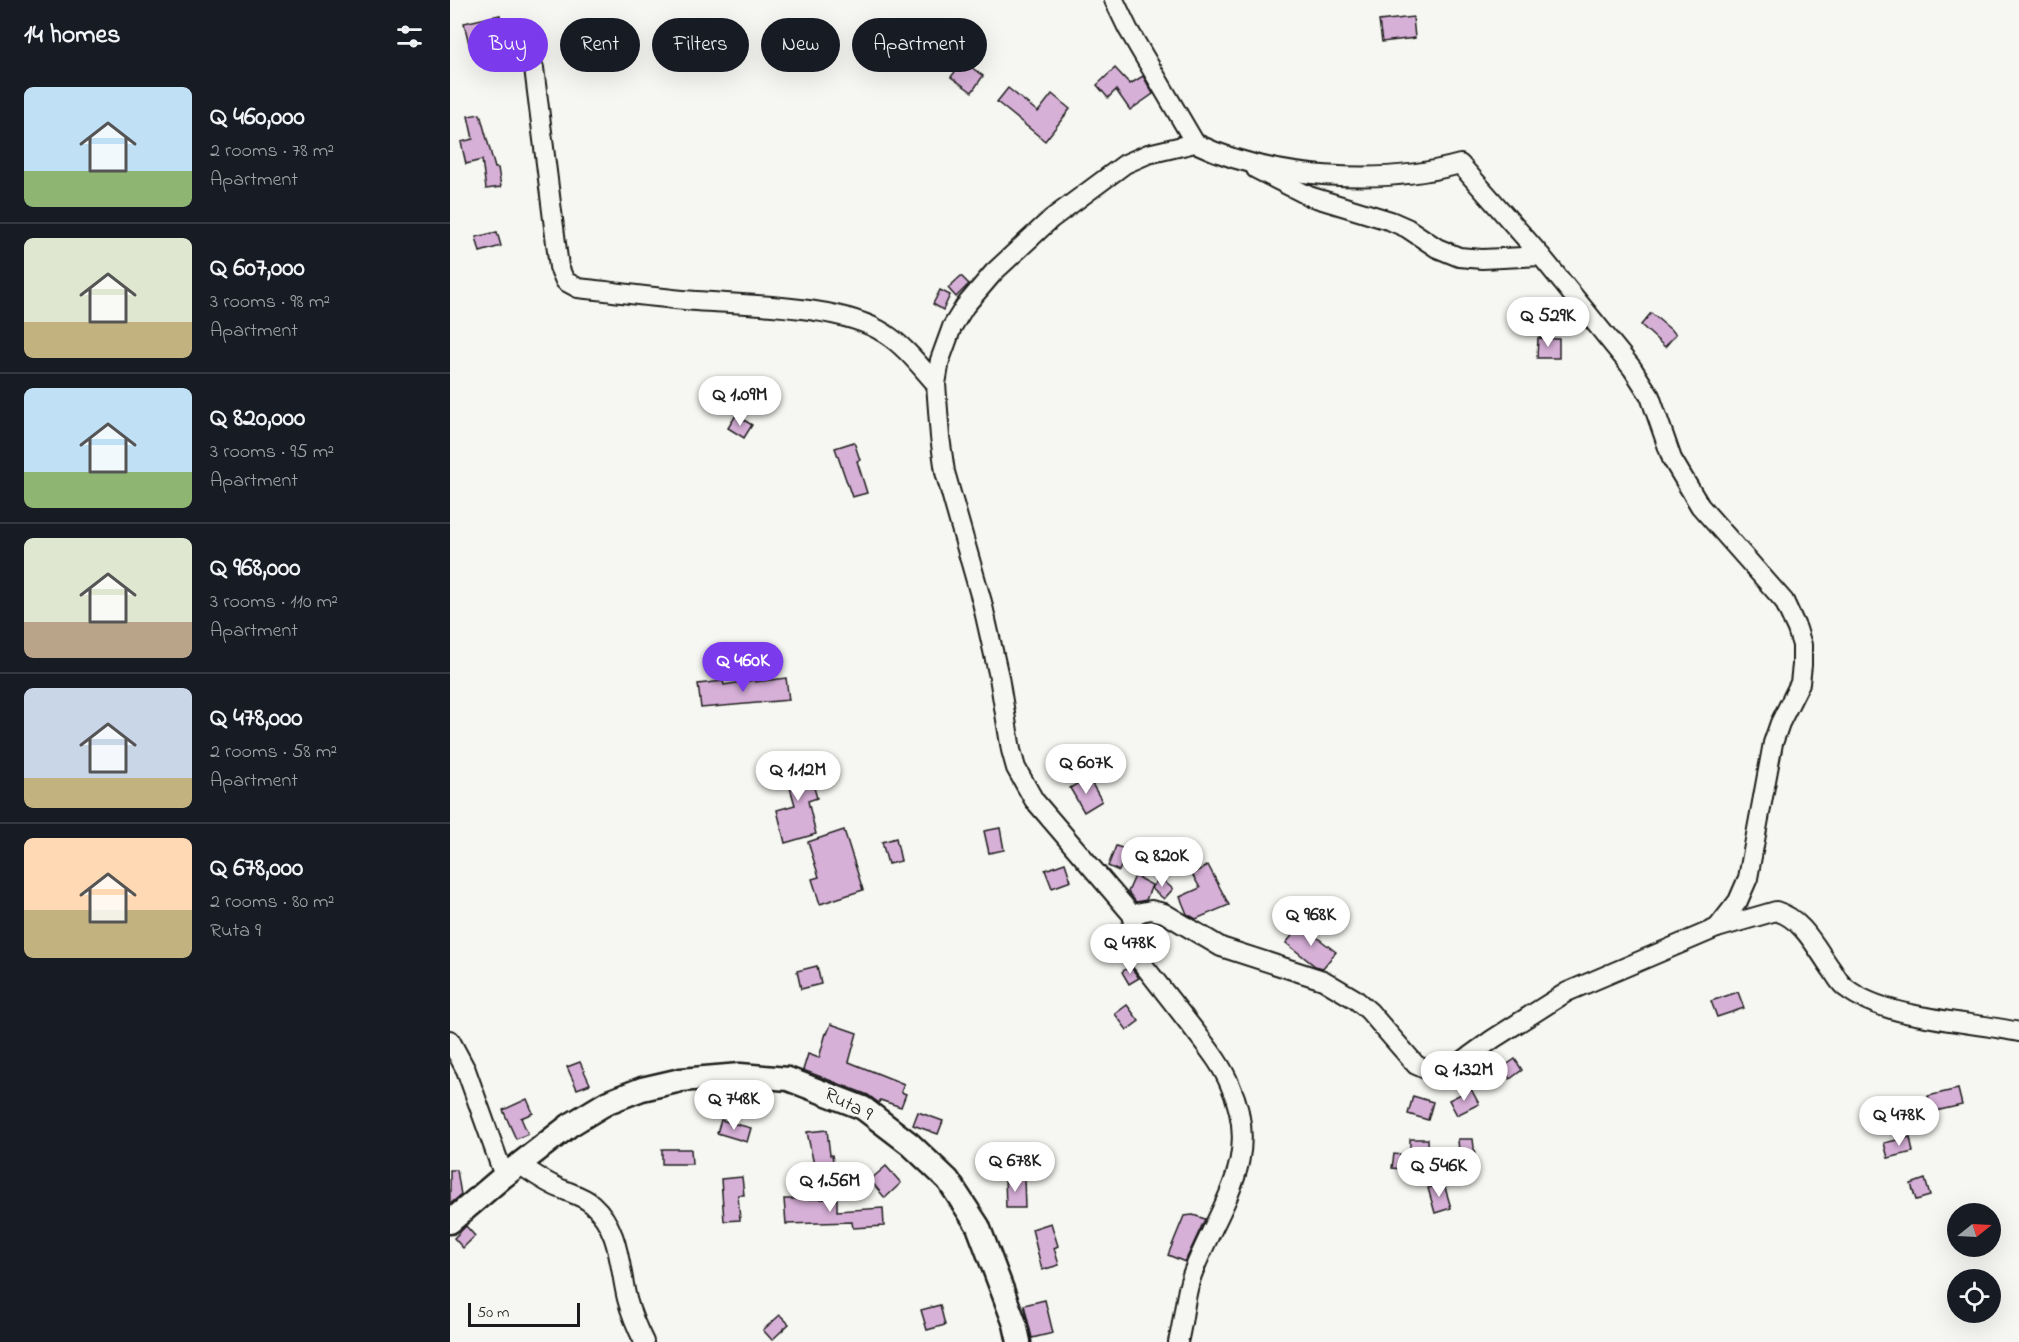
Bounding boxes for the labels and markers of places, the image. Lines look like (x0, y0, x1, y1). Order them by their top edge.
pin: Q 529K (1499, 297, 1597, 348)
pin: Q 1.09M (685, 376, 795, 427)
pin: Q 460K (694, 642, 792, 693)
pin: Q 607K (1037, 744, 1135, 795)
pin: Q 1.12M (743, 751, 853, 802)
pin: Q 820K (1113, 837, 1211, 888)
pin: Q 968K (1262, 896, 1360, 947)
pin: Q 478K (1081, 924, 1179, 975)
pin: Q 1.32M (1409, 1051, 1519, 1102)
pin: Q 748K (685, 1080, 783, 1131)
pin: Q 478K (1850, 1096, 1948, 1147)
pin: Q 678K (966, 1142, 1064, 1193)
pin: Q 546K (1390, 1147, 1488, 1198)
pin: Q 1.56M (775, 1162, 885, 1213)

